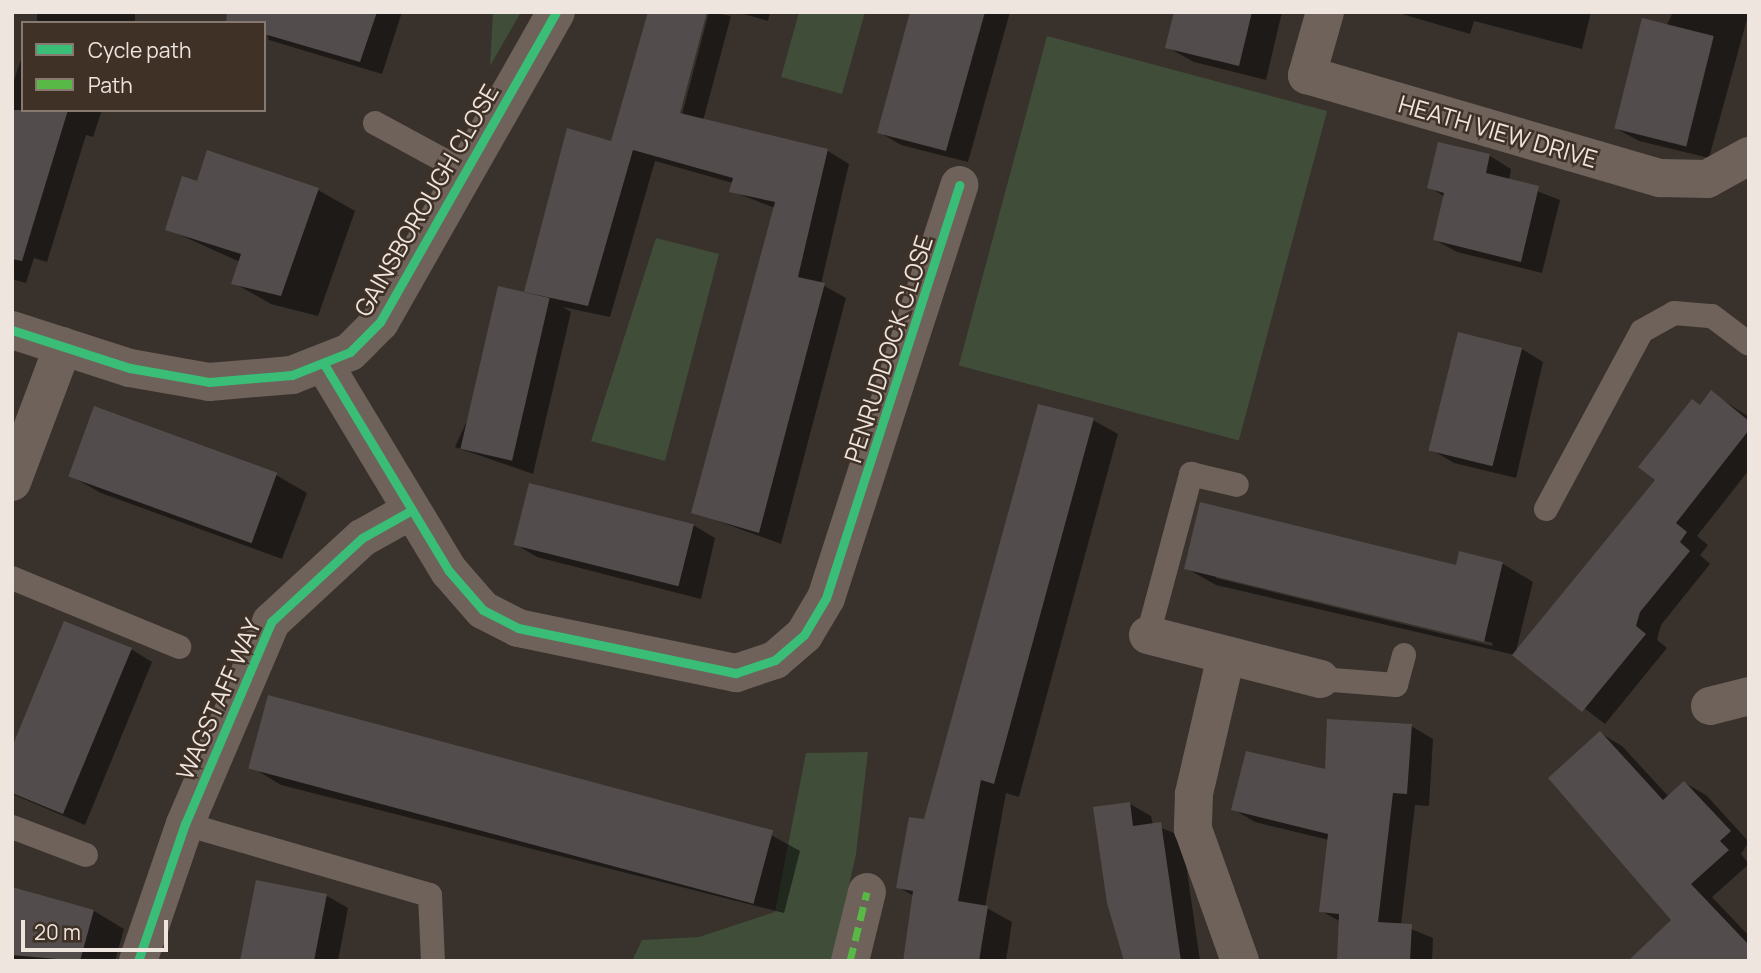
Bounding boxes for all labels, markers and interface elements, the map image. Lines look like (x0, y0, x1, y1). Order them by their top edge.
legend (21, 21, 266, 112)
text: Cycle path (88, 36, 191, 64)
text: Path (88, 71, 133, 99)
street label: GAINSBOROUGH CLOSE (348, 79, 504, 321)
street label: HEATH VIEW DRIVE (1395, 89, 1601, 173)
street label: PENRUDDOCK CLOSE (838, 232, 938, 466)
street label: WAGSTAFF WAY (170, 614, 266, 784)
scale bar (24, 906, 172, 950)
text: 20 m (34, 918, 81, 946)

